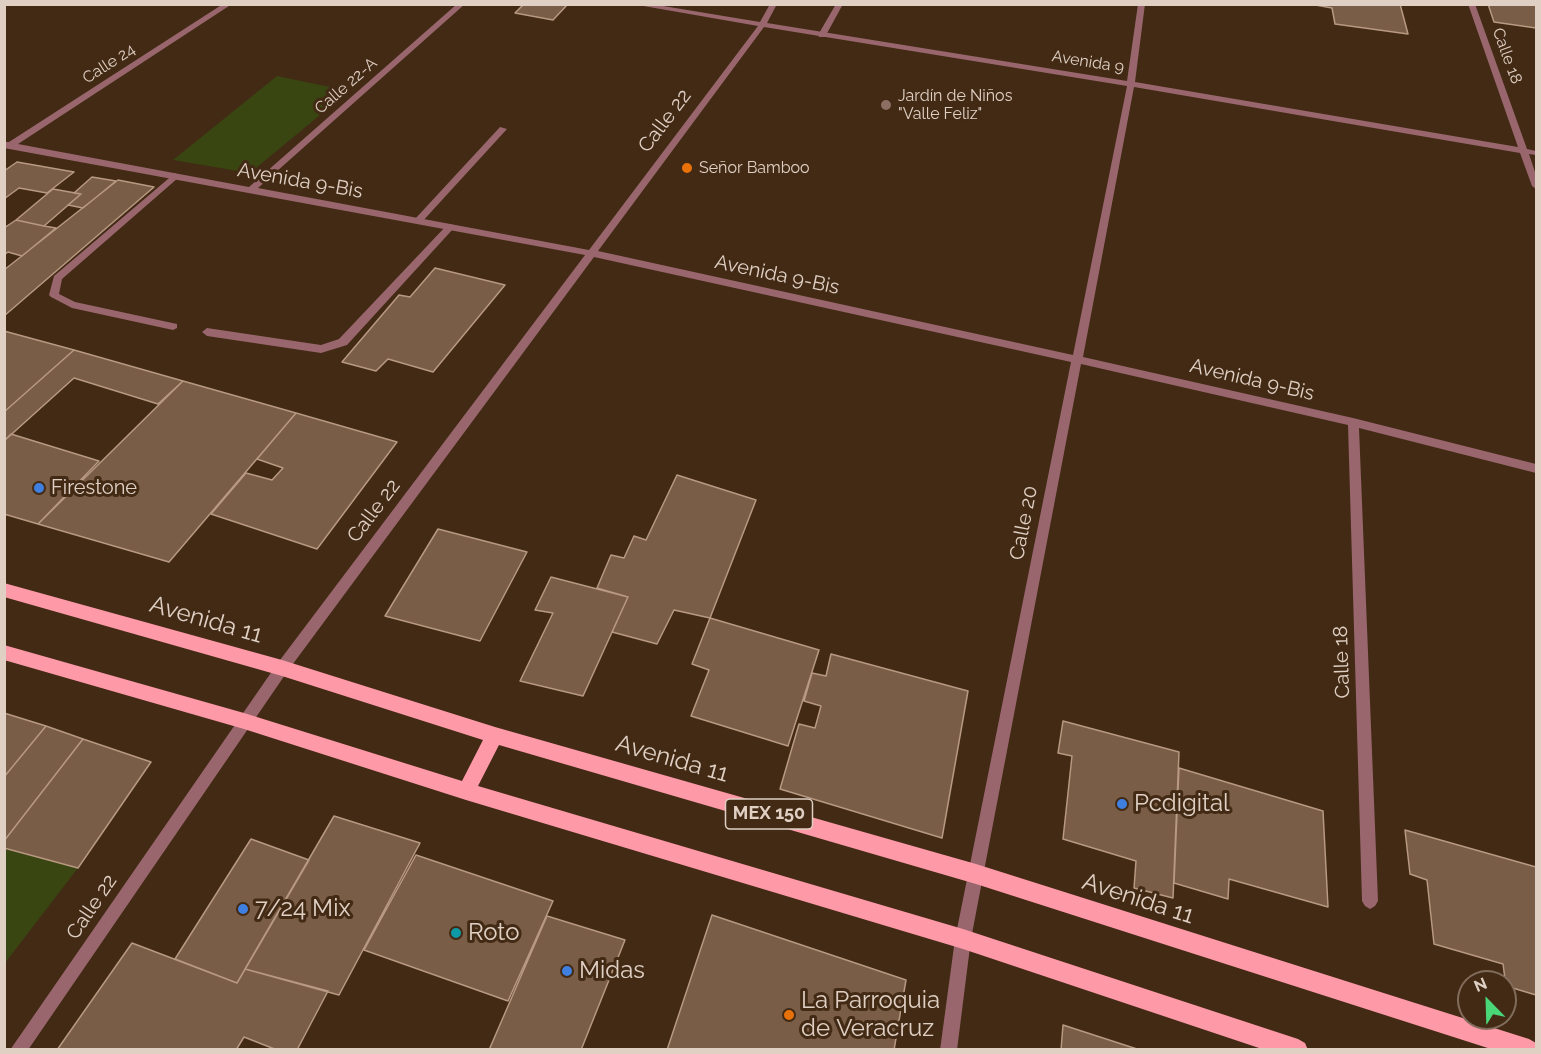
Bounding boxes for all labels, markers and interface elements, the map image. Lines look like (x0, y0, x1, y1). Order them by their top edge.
street label: Calle 18 (1488, 25, 1526, 87)
street label: Calle 24 (79, 40, 139, 88)
street label: Avenida 9 (1051, 47, 1125, 77)
street label: Calle 22-A (311, 54, 381, 118)
street label: Calle 22 (633, 85, 697, 157)
place label: Jardín de Niños "Valle Feliz" (898, 86, 1012, 124)
marker: Jardín de Niños "Valle Feliz" (879, 98, 893, 112)
street label: Avenida 9-Bis (235, 158, 365, 204)
place label: Señor Bamboo (699, 158, 810, 178)
marker: Señor Bamboo (680, 161, 694, 175)
street label: Avenida 9-Bis (712, 250, 842, 300)
street label: Avenida 9-Bis (1187, 354, 1317, 406)
street label: Calle 22 (342, 475, 406, 547)
place label: Firestone (51, 476, 137, 500)
marker: Firestone (32, 481, 46, 495)
street label: Calle 20 (1005, 484, 1043, 562)
street label: Avenida 11 (146, 590, 266, 650)
street label: Calle 18 (1329, 625, 1355, 699)
street label: Avenida 11 (612, 729, 732, 789)
place label: Pcdigital (1134, 790, 1230, 818)
marker: Pcdigital (1115, 797, 1129, 811)
road number: MEX 150 (726, 799, 812, 829)
street label: Avenida 11 (1078, 867, 1198, 931)
street label: Calle 22 (62, 870, 122, 944)
place label: 7/24 Mix (255, 895, 350, 923)
marker: 7/24 Mix (236, 902, 250, 916)
place label: Roto (468, 919, 519, 947)
marker: Roto (449, 926, 463, 940)
place label: Midas (579, 957, 645, 985)
marker: Midas (560, 964, 574, 978)
north arrow (1457, 970, 1517, 1030)
text: N (1471, 974, 1490, 996)
place label: La Parroquia de Veracruz (801, 987, 940, 1043)
marker: La Parroquia de Veracruz (782, 1008, 796, 1022)

